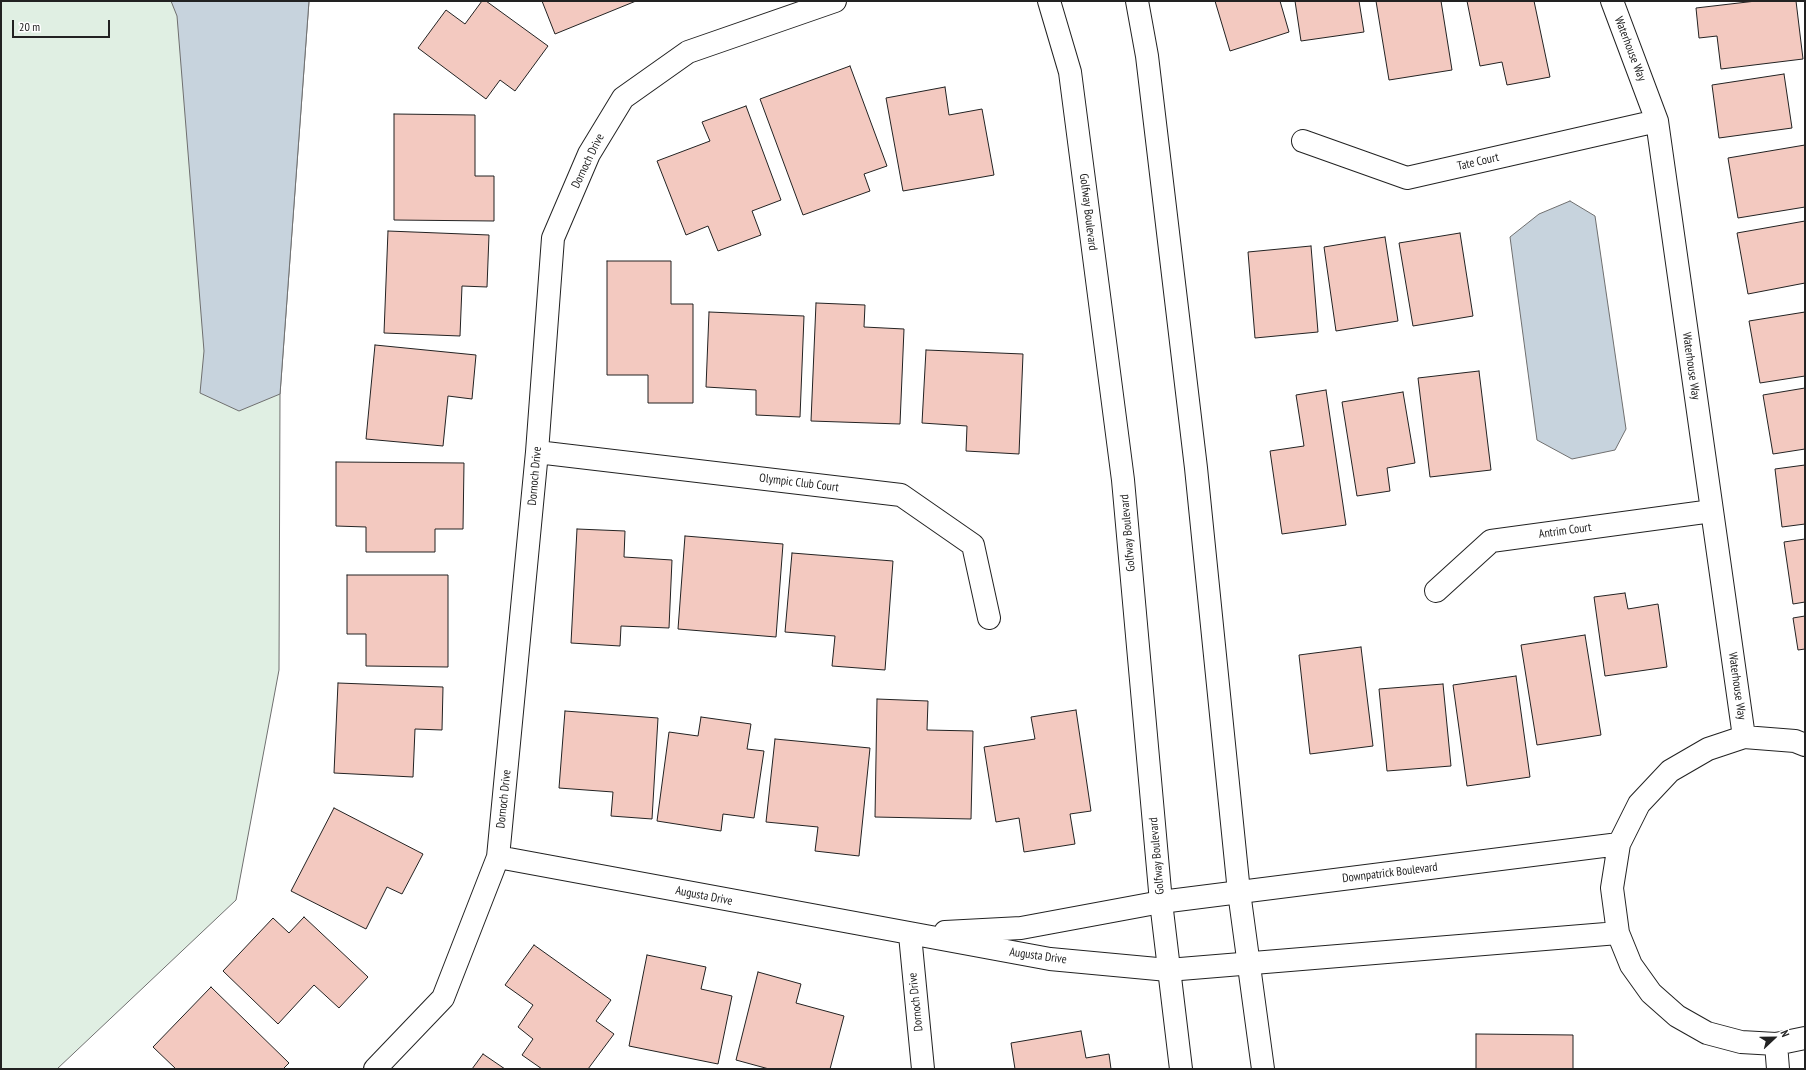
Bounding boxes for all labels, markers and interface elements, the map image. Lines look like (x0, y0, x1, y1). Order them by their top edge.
scale bar (14, 12, 112, 38)
street label: Waterhouse Way (1611, 15, 1649, 83)
text: 20 m (19, 19, 40, 34)
street label: Dornoch Drive (569, 131, 607, 191)
street label: Tate Court (1456, 150, 1500, 174)
street label: Golfway Boulevard (1076, 173, 1100, 251)
street label: Waterhouse Way (1679, 331, 1703, 401)
street label: Dornoch Drive (525, 446, 545, 506)
street label: Olympic Club Court (758, 471, 840, 495)
street label: Golfway Boulevard (1117, 494, 1139, 572)
street label: Antrim Court (1538, 520, 1592, 542)
street label: Waterhouse Way (1725, 651, 1749, 721)
street label: Dornoch Drive (494, 769, 514, 829)
street label: Golfway Boulevard (1146, 817, 1168, 895)
street label: Downpatrick Boulevard (1342, 860, 1438, 886)
street label: Augusta Drive (674, 883, 734, 909)
street label: Augusta Drive (1008, 945, 1068, 967)
street label: Dornoch Drive (906, 972, 926, 1032)
north arrow (1754, 1018, 1794, 1058)
text: N (1778, 1028, 1793, 1039)

